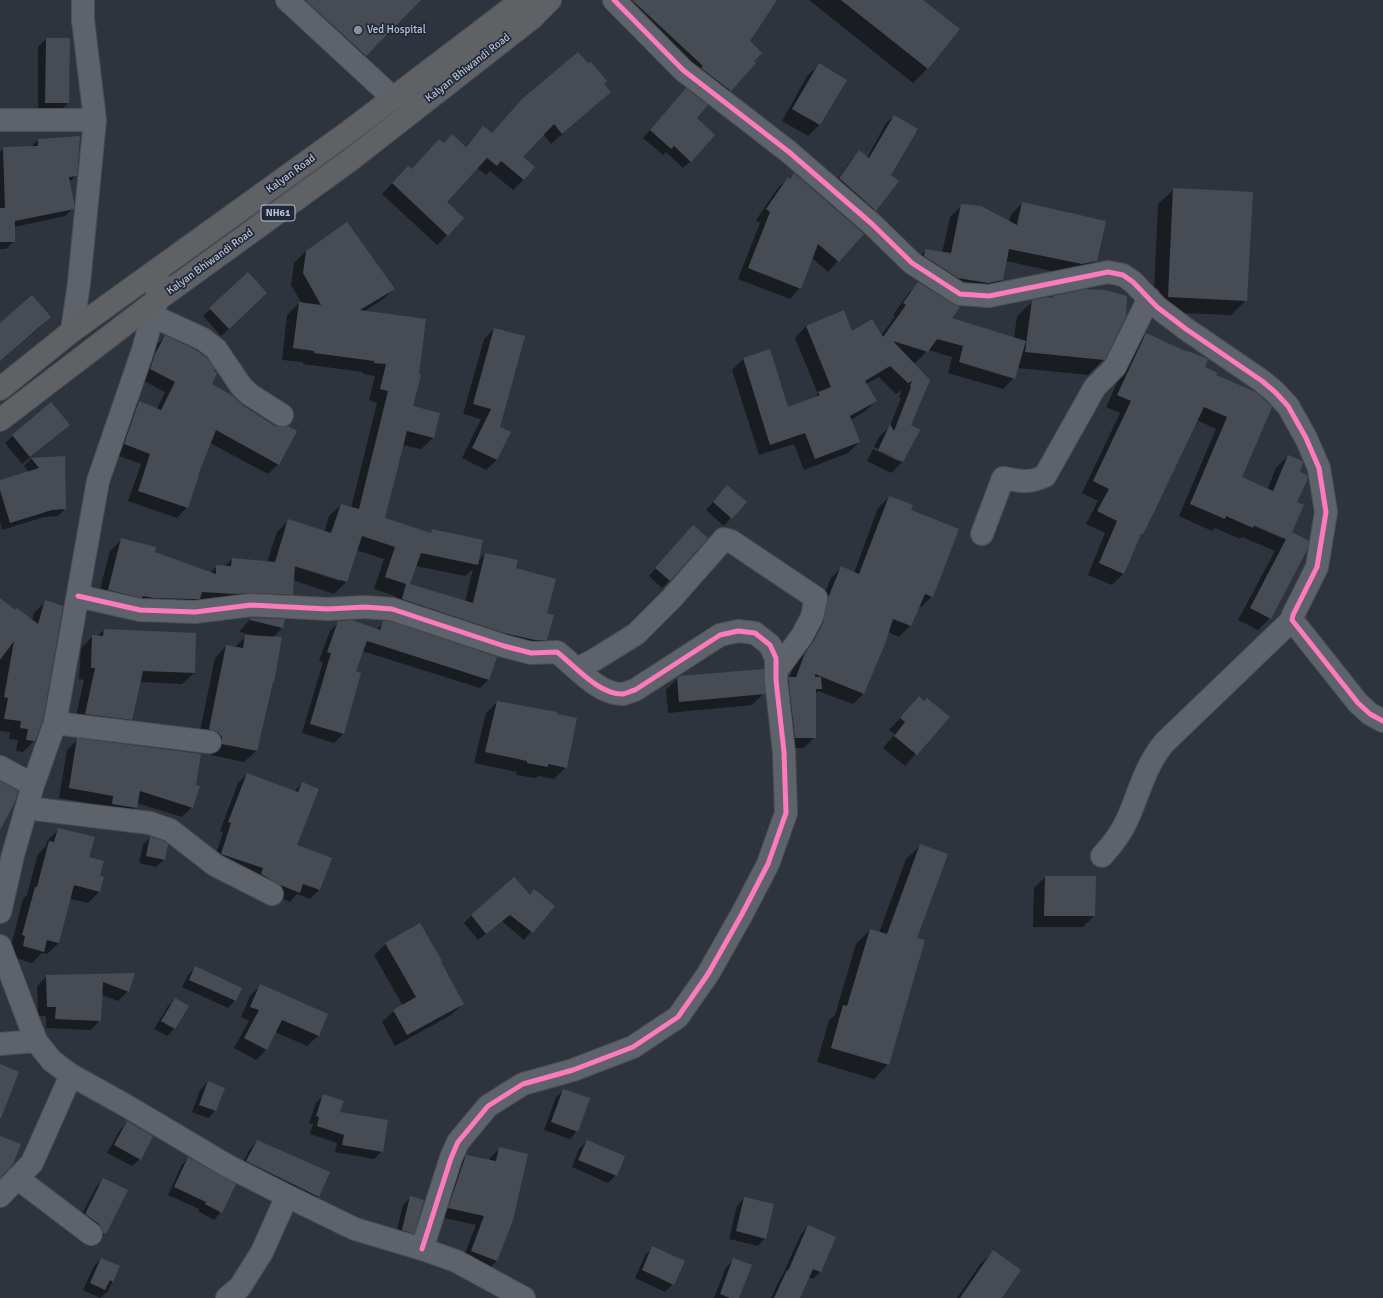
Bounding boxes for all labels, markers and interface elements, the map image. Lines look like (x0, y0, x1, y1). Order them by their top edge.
place label: Ved Hospital (367, 23, 426, 37)
marker: Ved Hospital (352, 24, 364, 36)
street label: Kalyan Bhiwandi Road (423, 31, 513, 105)
street label: Kalyan Road (264, 152, 318, 196)
road number: NH61 (261, 205, 295, 221)
street label: Kalyan Bhiwandi Road (164, 226, 256, 298)

